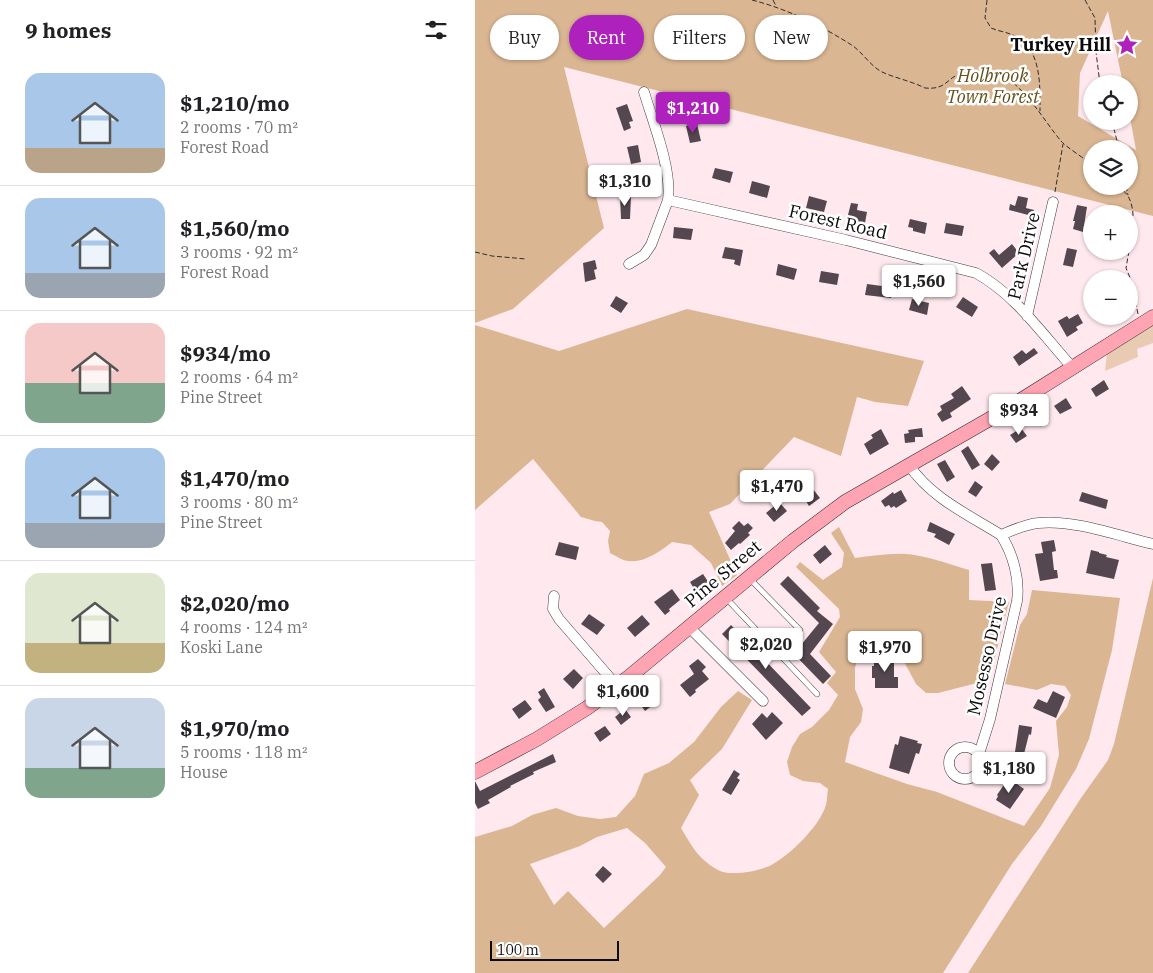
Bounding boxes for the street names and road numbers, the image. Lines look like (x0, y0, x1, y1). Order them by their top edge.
street label: Forest Road (787, 199, 890, 244)
street label: Park Drive (1002, 210, 1045, 302)
street label: Pine Street (680, 535, 766, 612)
street label: Mosesso Drive (962, 594, 1011, 718)

